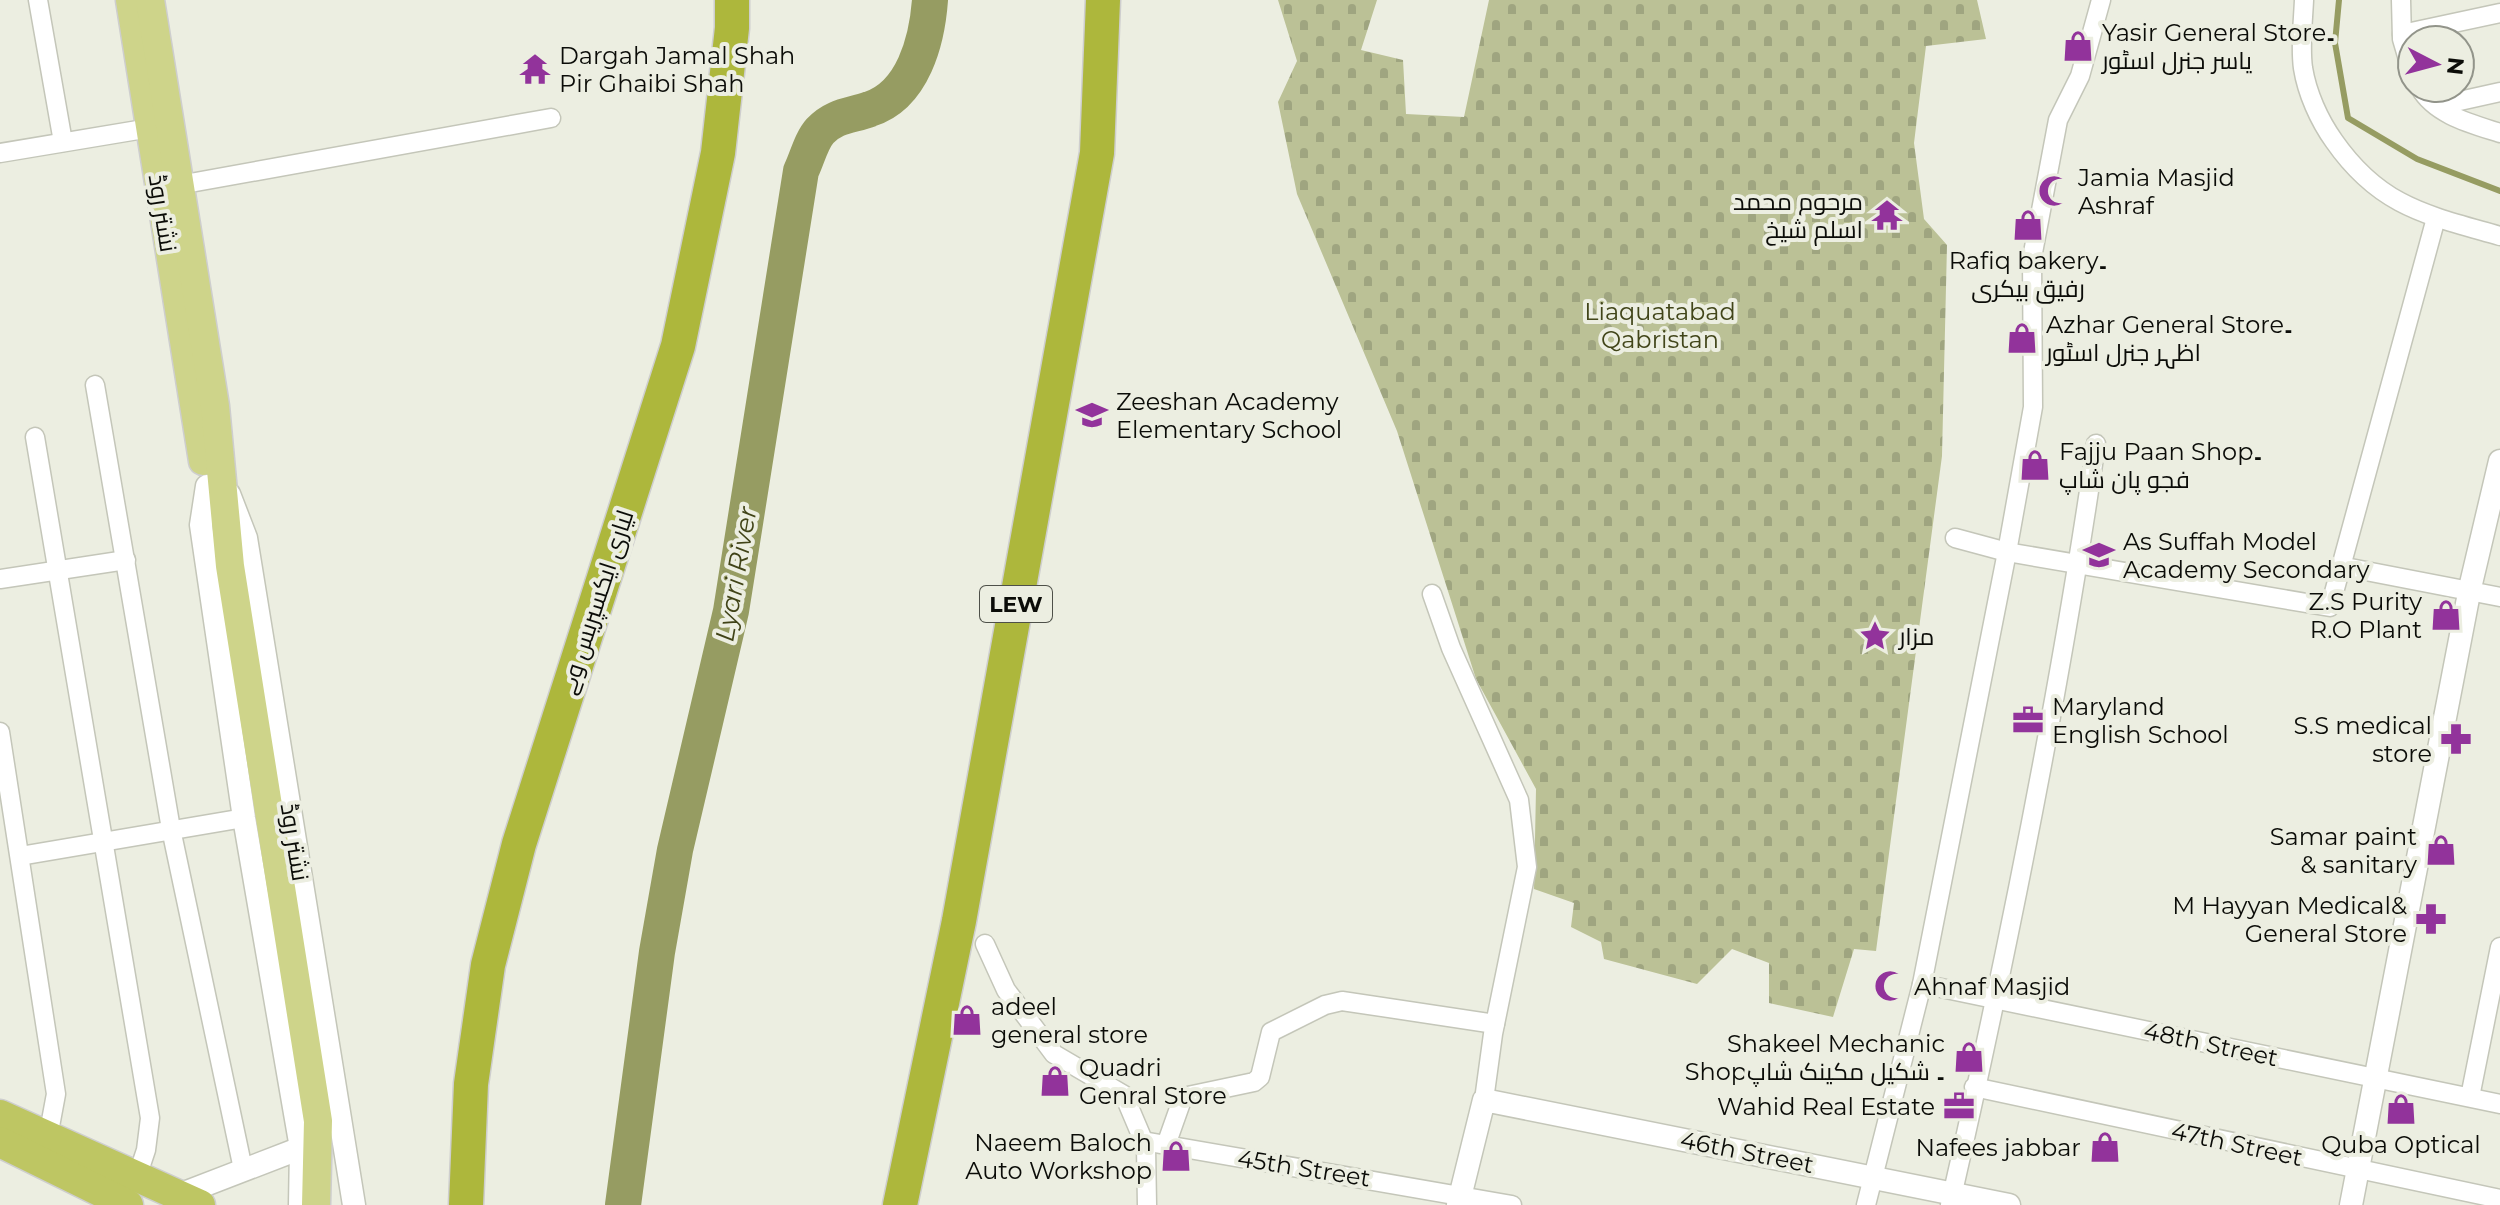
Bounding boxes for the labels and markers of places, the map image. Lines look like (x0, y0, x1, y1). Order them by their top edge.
place label: Yasir General Store۔ یاسر جنرل اسٹور (2100, 18, 2335, 75)
shop icon: Yasir General Store۔ یاسر جنرل اسٹور (2061, 29, 2095, 63)
place label: Dargah Jamal Shah Pir Ghaibi Shah (559, 41, 795, 98)
temple icon: Dargah Jamal Shah Pir Ghaibi Shah (518, 52, 552, 86)
place label: Jamia Masjid Ashraf (2077, 163, 2235, 220)
mosque icon: Jamia Masjid Ashraf (2037, 174, 2071, 208)
place label: مرحوم محمد اسلم شیخ (1733, 187, 1863, 246)
temple icon: مرحوم محمد اسلم شیخ (1870, 198, 1904, 232)
shop icon: Rafiq bakery۔ رفیق بیکری (2011, 208, 2045, 242)
place label: Rafiq bakery۔ رفیق بیکری (1949, 246, 2107, 304)
place label: Azhar General Store۔ اظہر جنرل اسٹور (2044, 310, 2293, 369)
shop icon: Azhar General Store۔ اظہر جنرل اسٹور (2005, 321, 2039, 355)
place label: Zeeshan Academy Elementary School (1116, 387, 1342, 444)
school or university icon: Zeeshan Academy Elementary School (1075, 398, 1109, 432)
place label: Fajju Paan Shop۔ فجو پان شاپ (2059, 437, 2262, 496)
shop icon: Fajju Paan Shop۔ فجو پان شاپ (2018, 448, 2052, 482)
place label: As Suffah Model Academy Secondary (2123, 527, 2370, 584)
school or university icon: As Suffah Model Academy Secondary (2082, 538, 2116, 572)
place label: Z.S Purity R.O Plant (2309, 587, 2422, 644)
shop icon: Z.S Purity R.O Plant (2429, 598, 2463, 632)
place icon: مزار (1858, 619, 1892, 653)
place label: مزار (1897, 622, 1934, 651)
place label: Maryland English School (2052, 692, 2229, 749)
office icon: Maryland English School (2011, 703, 2045, 737)
place label: S.S medical store (2294, 711, 2432, 768)
pharmacy icon: S.S medical store (2439, 722, 2473, 756)
place label: Samar paint & sanitary (2270, 822, 2417, 879)
shop icon: Samar paint & sanitary (2424, 833, 2458, 867)
place label: M Hayyan Medical& General Store (2172, 891, 2407, 948)
pharmacy icon: M Hayyan Medical& General Store (2414, 902, 2448, 936)
mosque icon: Ahnaf Masjid (1873, 969, 1907, 1003)
place label: Ahnaf Masjid (1914, 972, 2070, 1001)
place label: adeel general store (991, 992, 1148, 1049)
shop icon: adeel general store (950, 1003, 984, 1037)
place label: Shakeel Mechanic Shop۔ شکیل مکینک شاپ (1685, 1029, 1945, 1088)
shop icon: Shakeel Mechanic Shop۔ شکیل مکینک شاپ (1952, 1040, 1986, 1074)
place label: Quadri Genral Store (1079, 1053, 1227, 1110)
shop icon: Quadri Genral Store (1038, 1064, 1072, 1098)
office icon: Wahid Real Estate (1942, 1089, 1976, 1123)
place label: Wahid Real Estate (1717, 1092, 1935, 1121)
shop icon: Quba Optical (2384, 1092, 2418, 1126)
place label: Naeem Baloch Auto Workshop (965, 1128, 1152, 1185)
shop icon: Nafees jabbar (2088, 1130, 2122, 1164)
place label: Quba Optical (2321, 1130, 2481, 1159)
place label: Nafees jabbar (1915, 1133, 2081, 1162)
shop icon: Naeem Baloch Auto Workshop (1159, 1139, 1193, 1173)

